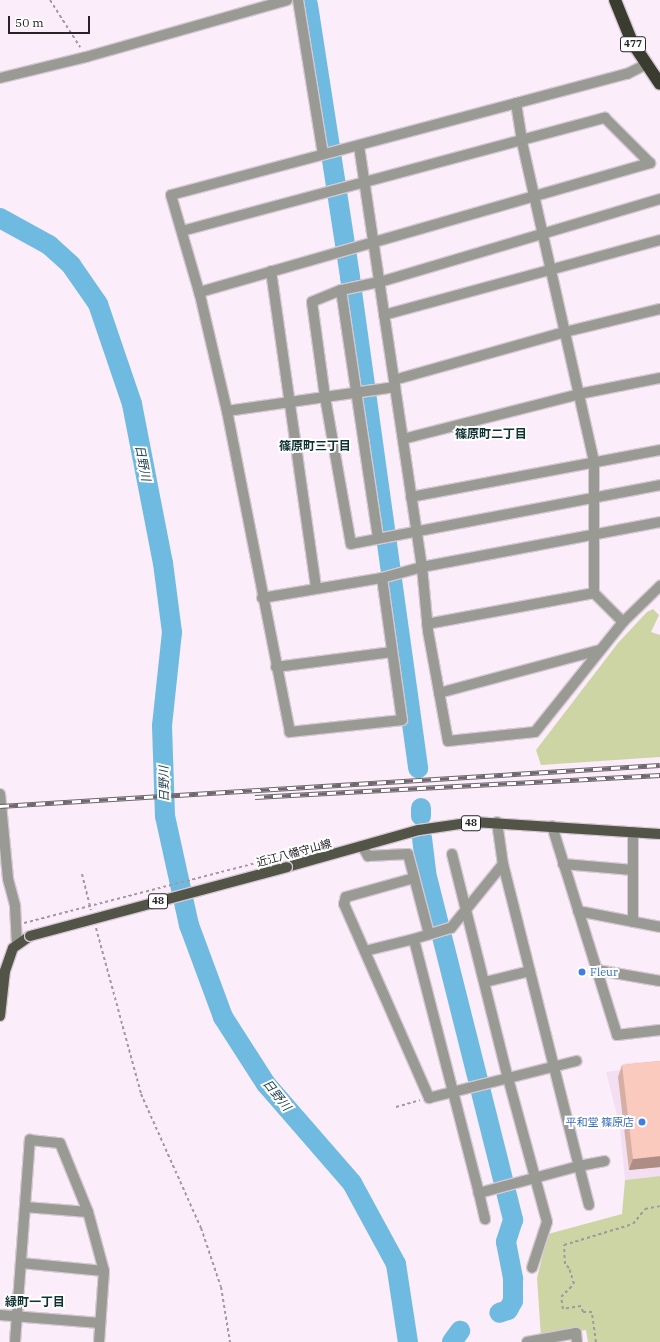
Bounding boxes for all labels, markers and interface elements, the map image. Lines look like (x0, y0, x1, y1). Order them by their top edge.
scale bar (10, 8, 92, 34)
text: 50 m (15, 15, 44, 30)
road number: 477 (620, 36, 646, 52)
district label: 篠原町二丁目 (455, 427, 527, 441)
district label: 篠原町三丁目 (279, 439, 351, 453)
water label: 日野川 (132, 444, 154, 482)
water label: 日野川 (156, 766, 172, 802)
road number: 48 (461, 815, 481, 831)
street label: 近江八幡守山線 (255, 837, 333, 869)
road number: 48 (148, 893, 168, 909)
place label: Fleur (590, 965, 618, 979)
marker: Fleur (577, 967, 587, 977)
water label: 日野川 (260, 1076, 294, 1114)
place label: 平和堂 篠原店 (565, 1115, 634, 1129)
marker: 平和堂 篠原店 (637, 1117, 647, 1127)
district label: 緑町一丁目 (5, 1295, 65, 1309)

